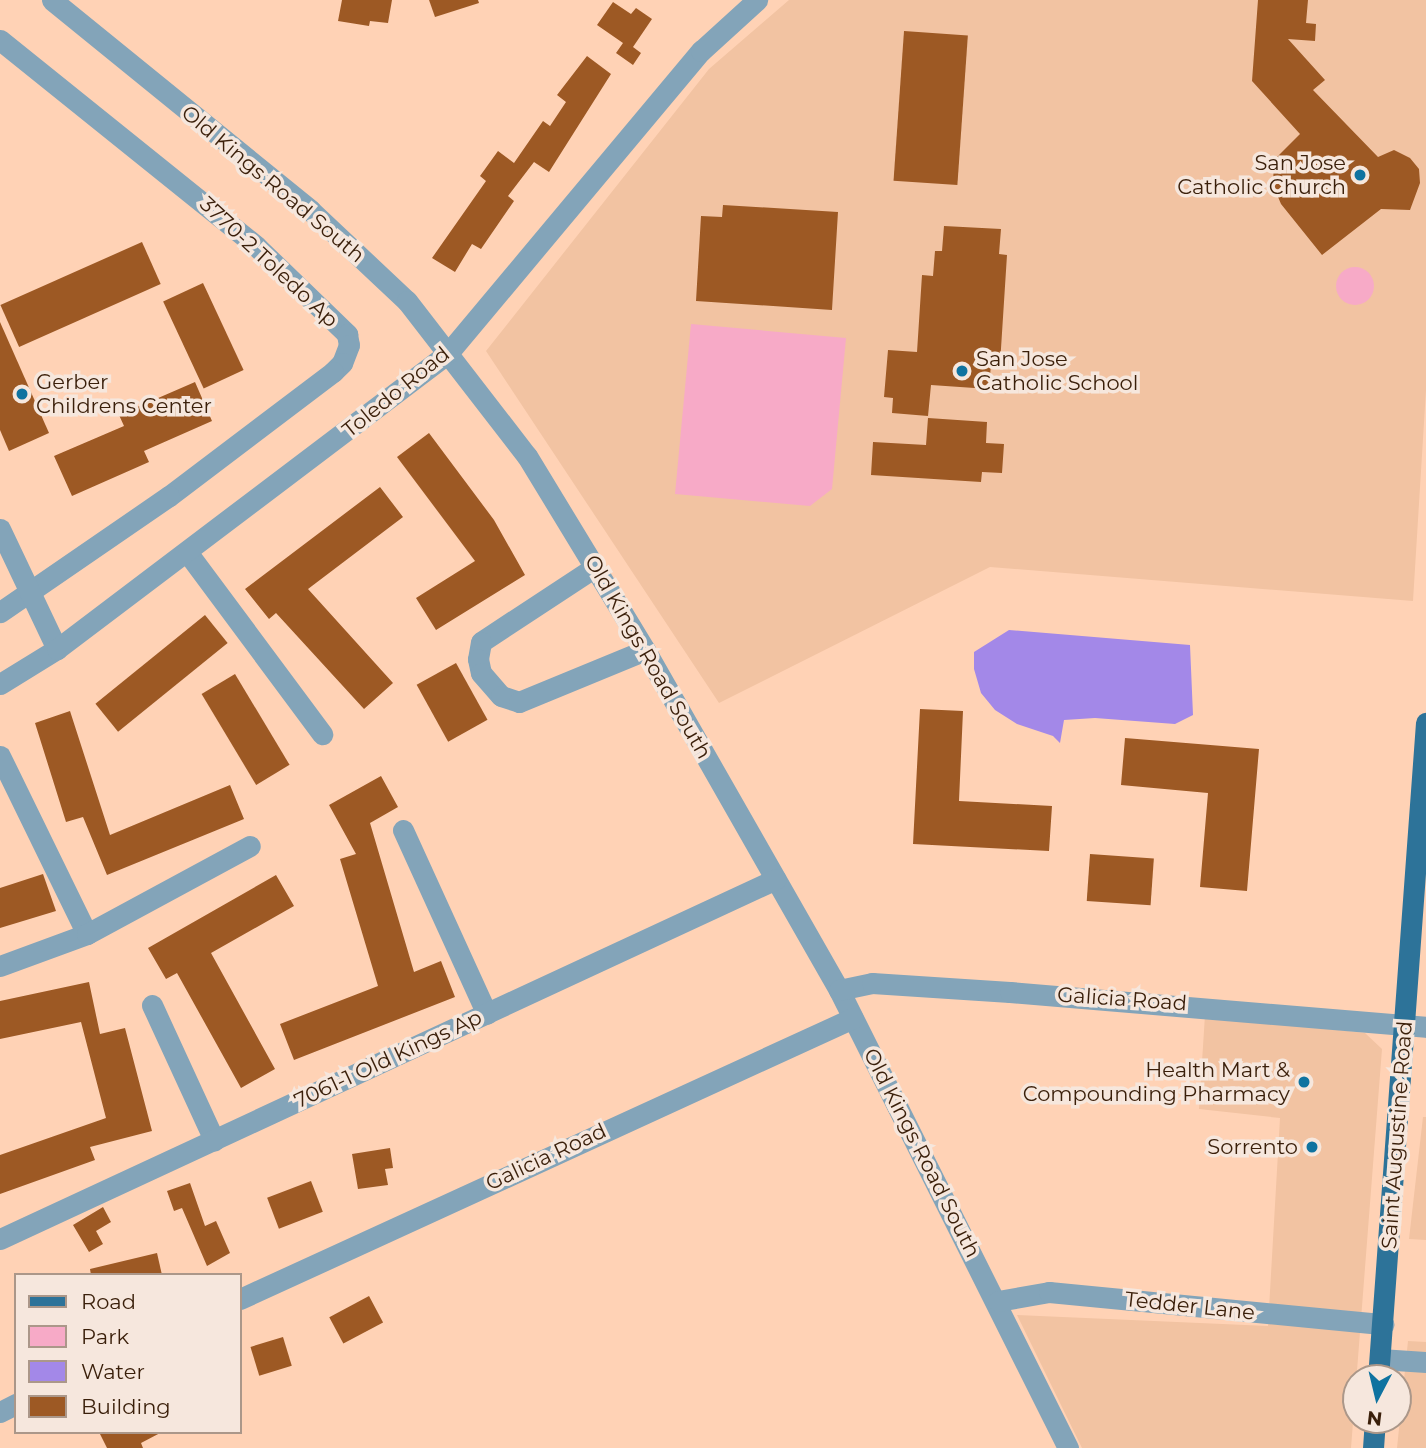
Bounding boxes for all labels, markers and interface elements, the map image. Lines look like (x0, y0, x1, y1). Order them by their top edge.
street label: Old Kings Road South (176, 100, 370, 268)
place label: San Jose Catholic Church (1177, 150, 1346, 200)
marker: San Jose Catholic Church (1352, 167, 1368, 183)
street label: 3770-2 Toledo Ap (195, 191, 343, 333)
street label: Toledo Road (337, 341, 455, 443)
place label: San Jose Catholic School (976, 346, 1138, 396)
marker: San Jose Catholic School (954, 363, 970, 379)
place label: Gerber Childrens Center (36, 369, 212, 419)
marker: Gerber Childrens Center (14, 386, 30, 402)
street label: Old Kings Road South (579, 551, 717, 763)
street label: Galicia Road (1056, 982, 1188, 1016)
street label: 7061-1 Old Kings Ap (290, 1004, 486, 1114)
street label: Saint Augustine Road (1376, 1020, 1418, 1250)
street label: Old Kings Road South (858, 1044, 986, 1262)
place label: Health Mart & Compounding Pharmacy (1023, 1057, 1290, 1107)
marker: Health Mart & Compounding Pharmacy (1296, 1074, 1312, 1090)
street label: Galicia Road (482, 1118, 610, 1196)
place label: Sorrento (1207, 1134, 1298, 1160)
marker: Sorrento (1304, 1139, 1320, 1155)
legend (14, 1273, 242, 1434)
street label: Tedder Lane (1124, 1287, 1256, 1325)
text: Road (81, 1289, 136, 1314)
text: Park (81, 1324, 129, 1349)
text: Water (81, 1359, 145, 1384)
north arrow (1342, 1364, 1412, 1434)
text: Building (81, 1394, 171, 1419)
text: N (1366, 1406, 1384, 1431)

